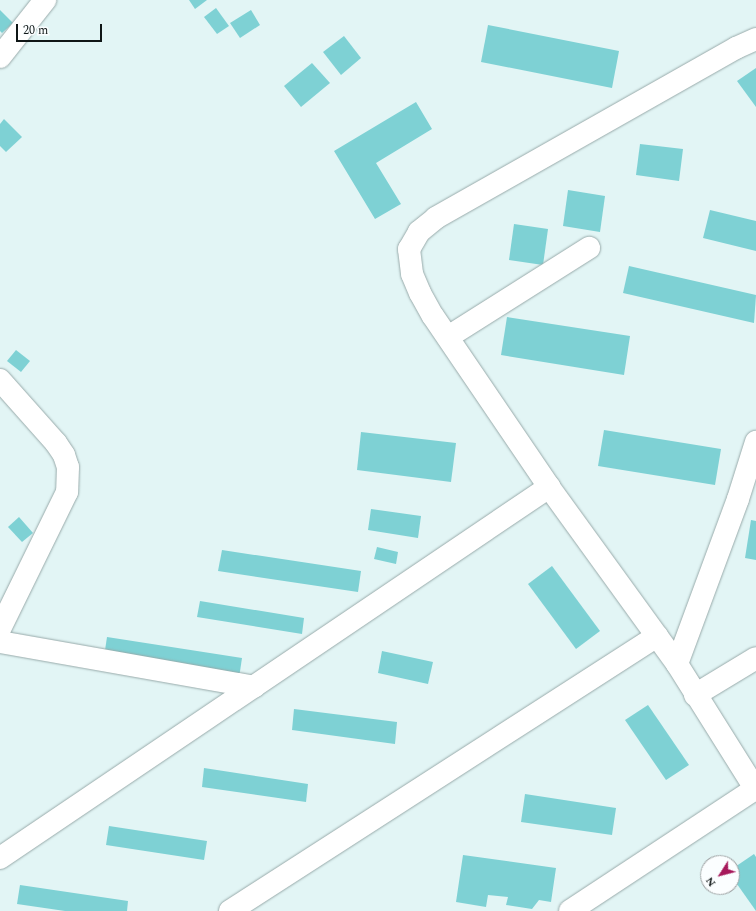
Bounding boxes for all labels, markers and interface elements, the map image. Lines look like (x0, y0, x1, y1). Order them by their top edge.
scale bar (18, 16, 104, 42)
text: 20 m (23, 21, 48, 40)
north arrow (700, 855, 740, 895)
text: N (701, 873, 720, 890)

